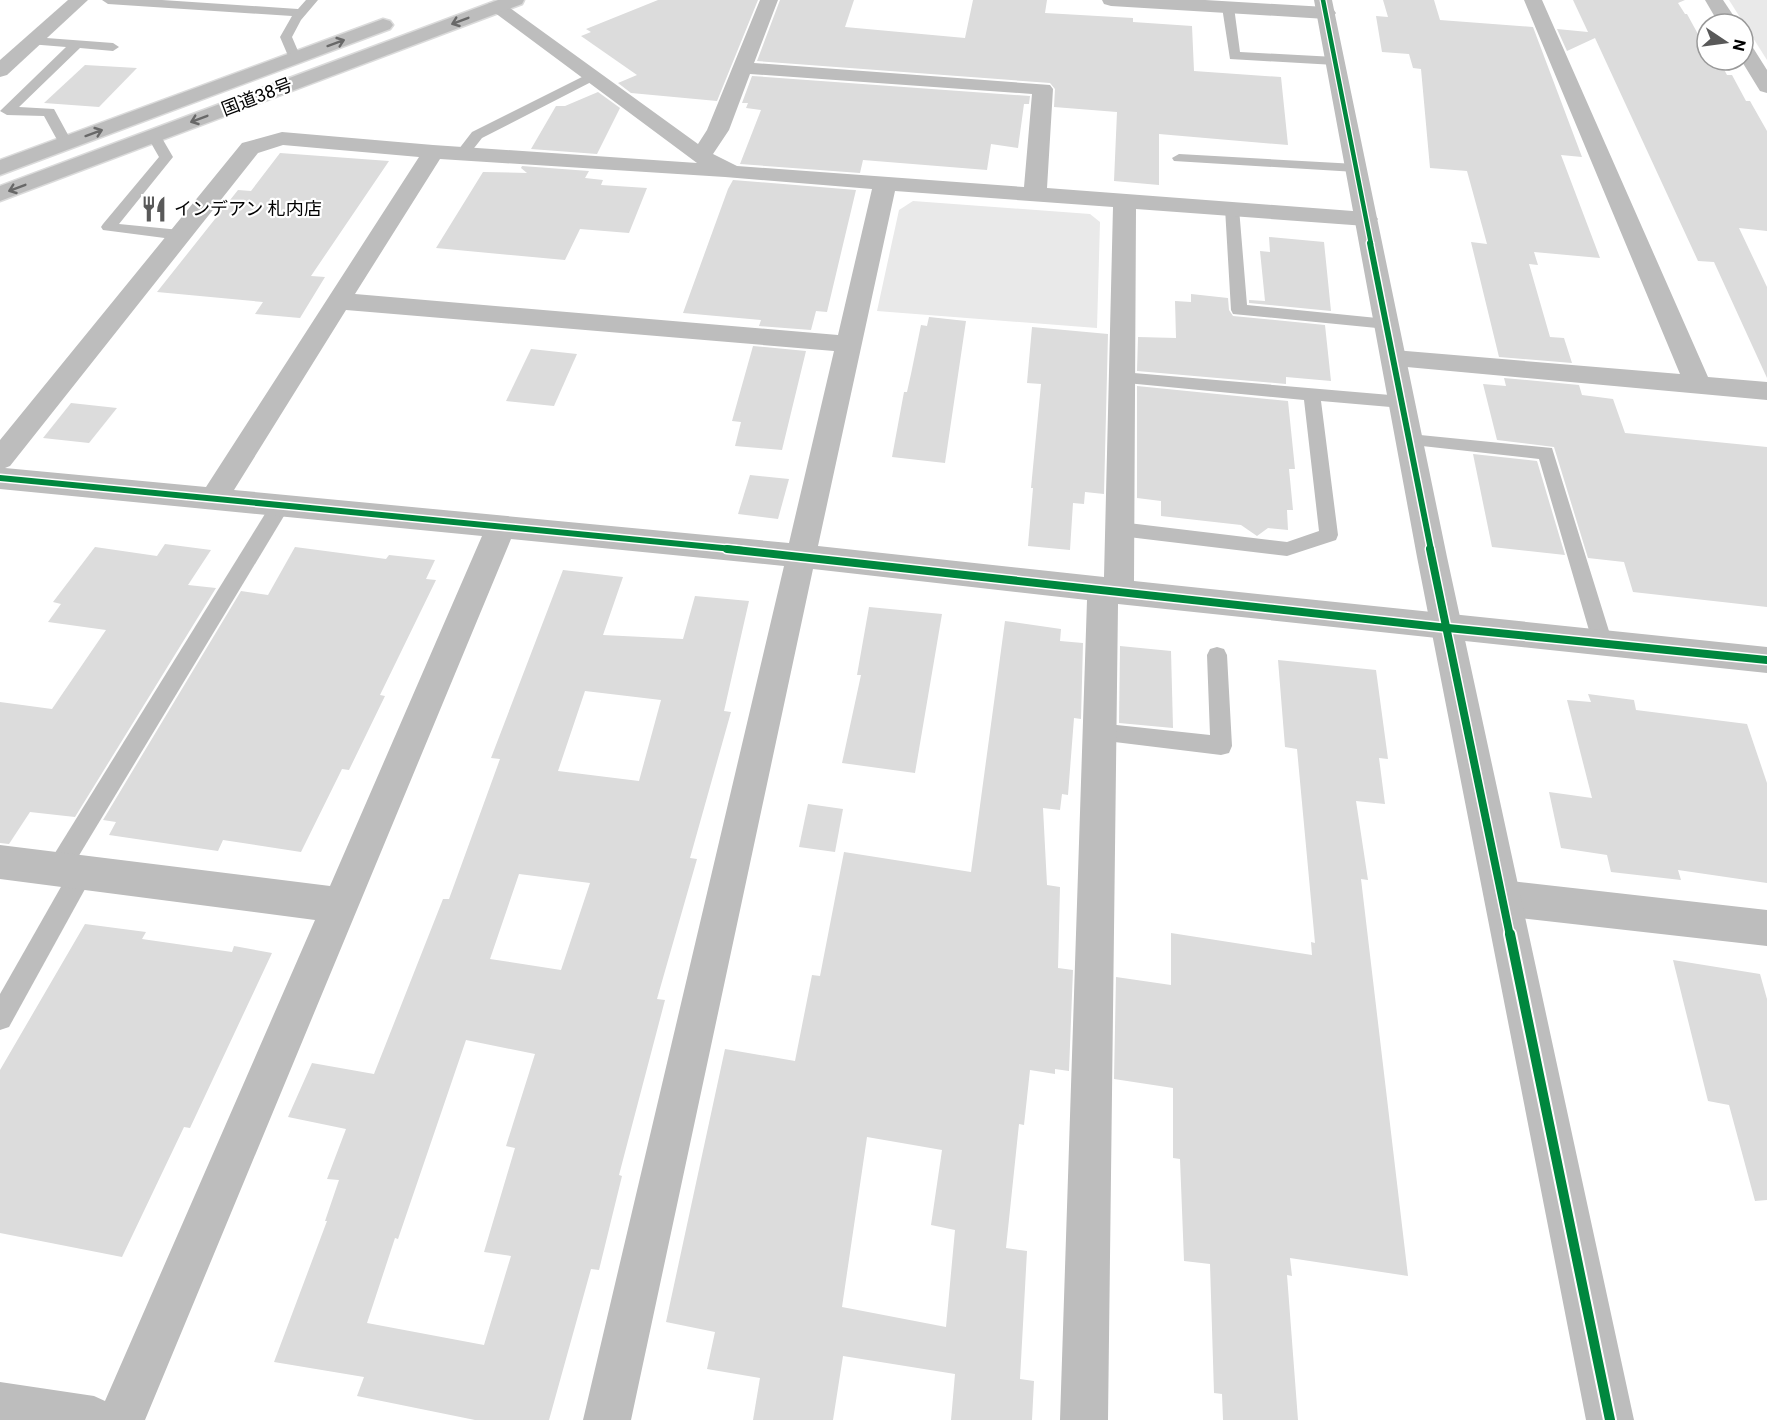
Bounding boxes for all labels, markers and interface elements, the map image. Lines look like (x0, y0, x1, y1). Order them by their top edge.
north arrow (1695, 12, 1755, 72)
one-way arrow (451, 16, 470, 27)
one-way arrow (326, 37, 345, 48)
text: N (1729, 38, 1750, 53)
street label: 国道38号 (218, 73, 295, 120)
one-way arrow (190, 115, 209, 126)
one-way arrow (84, 127, 103, 138)
one-way arrow (8, 183, 26, 194)
restaurant icon: インデアン 札内店 (139, 194, 169, 224)
place label: インデアン 札内店 (174, 198, 322, 219)

